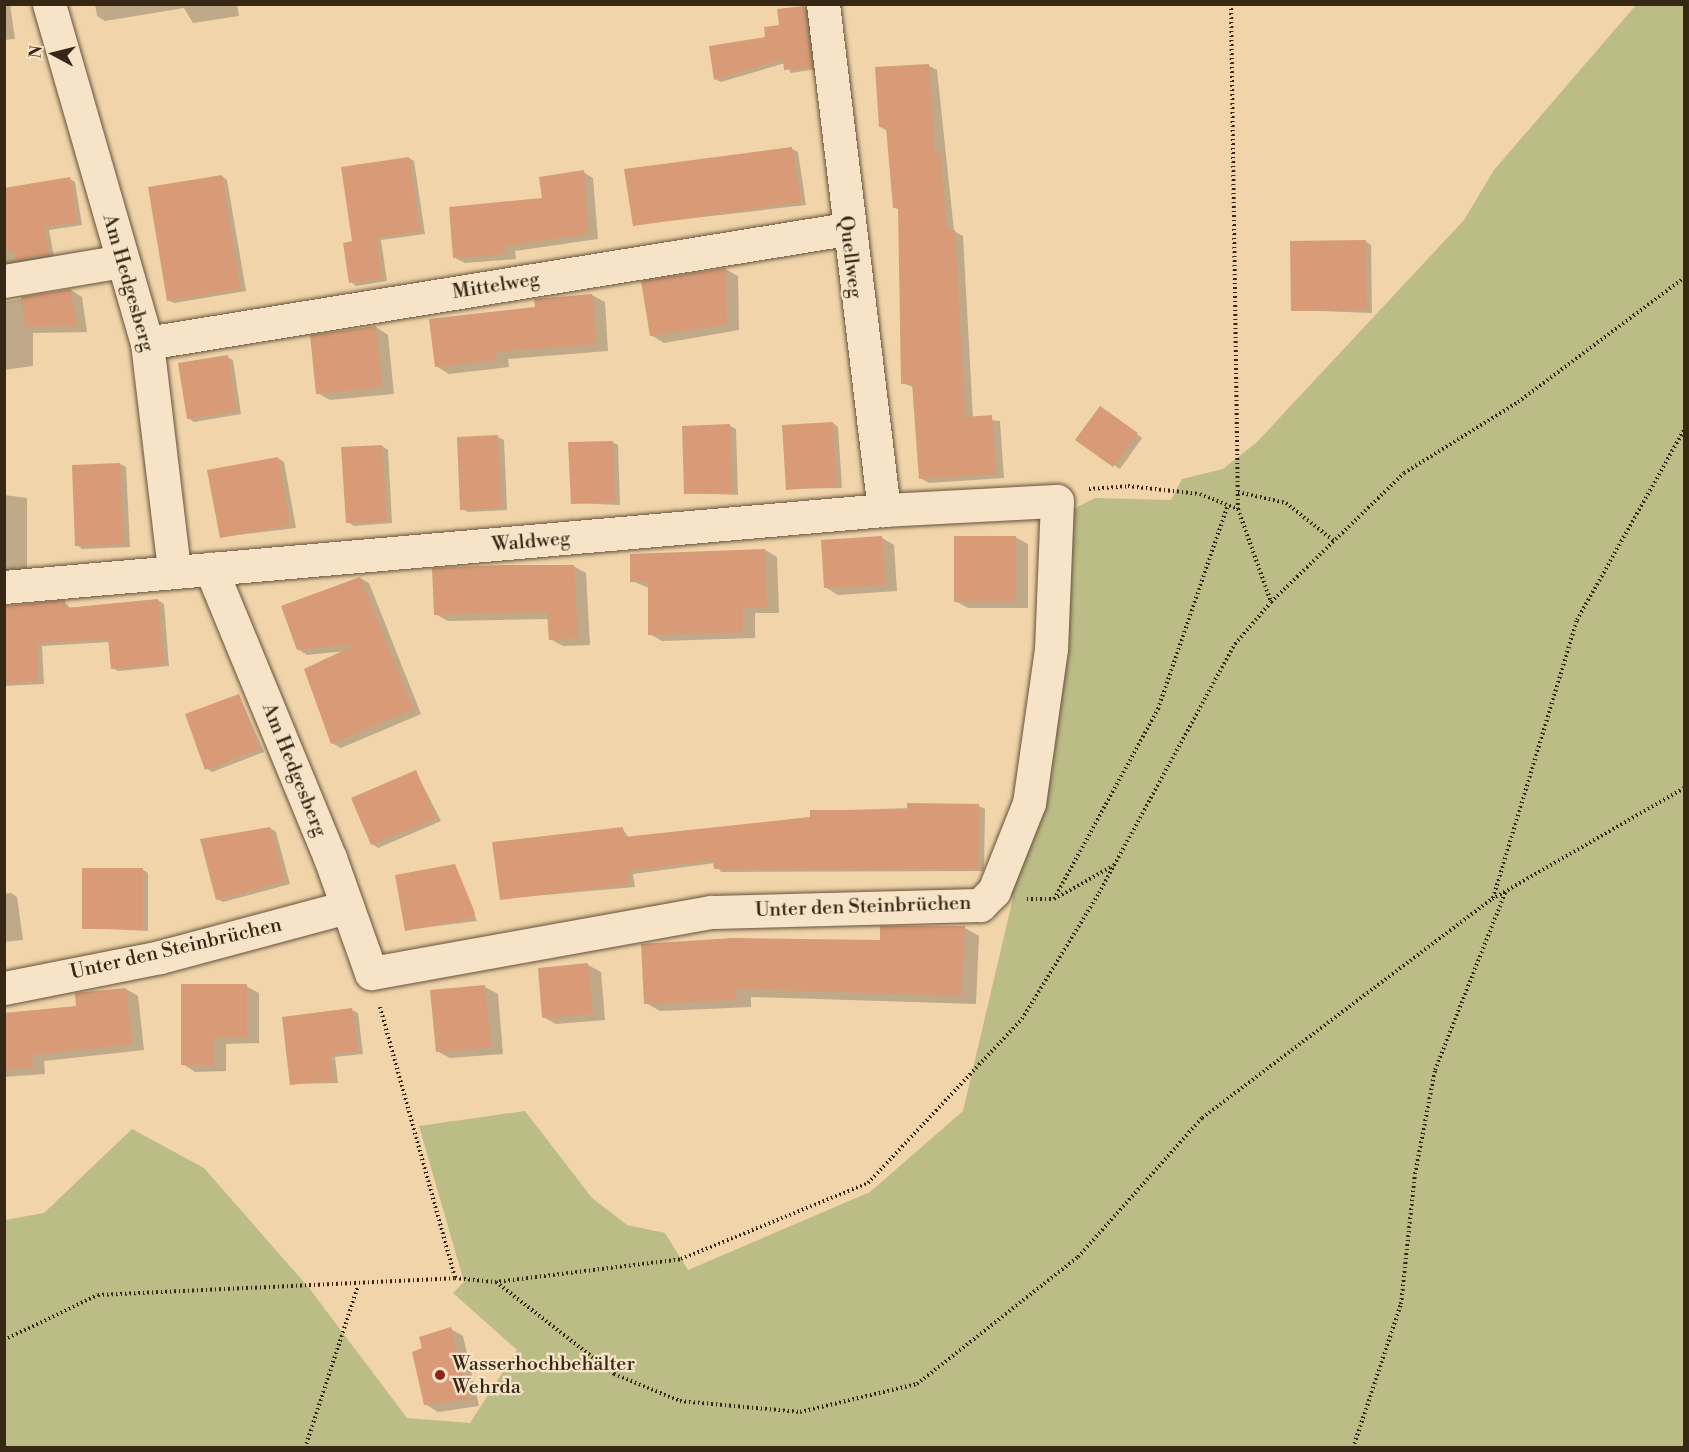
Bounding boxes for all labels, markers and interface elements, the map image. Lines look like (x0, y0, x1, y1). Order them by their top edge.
north arrow (24, 24, 84, 84)
text: N (25, 44, 47, 59)
street label: Am Hedgesberg (97, 211, 159, 355)
street label: Quellweg (833, 214, 867, 300)
street label: Mittelweg (451, 267, 541, 305)
street label: Waldweg (491, 527, 571, 557)
street label: Am Hedgesberg (256, 700, 332, 840)
street label: Unter den Steinbrüchen (754, 891, 972, 923)
street label: Unter den Steinbrüchen (68, 913, 284, 985)
place label: Wasserhochbehälter Wehrda (452, 1352, 635, 1399)
marker: Wasserhochbehälter Wehrda (433, 1368, 447, 1382)

